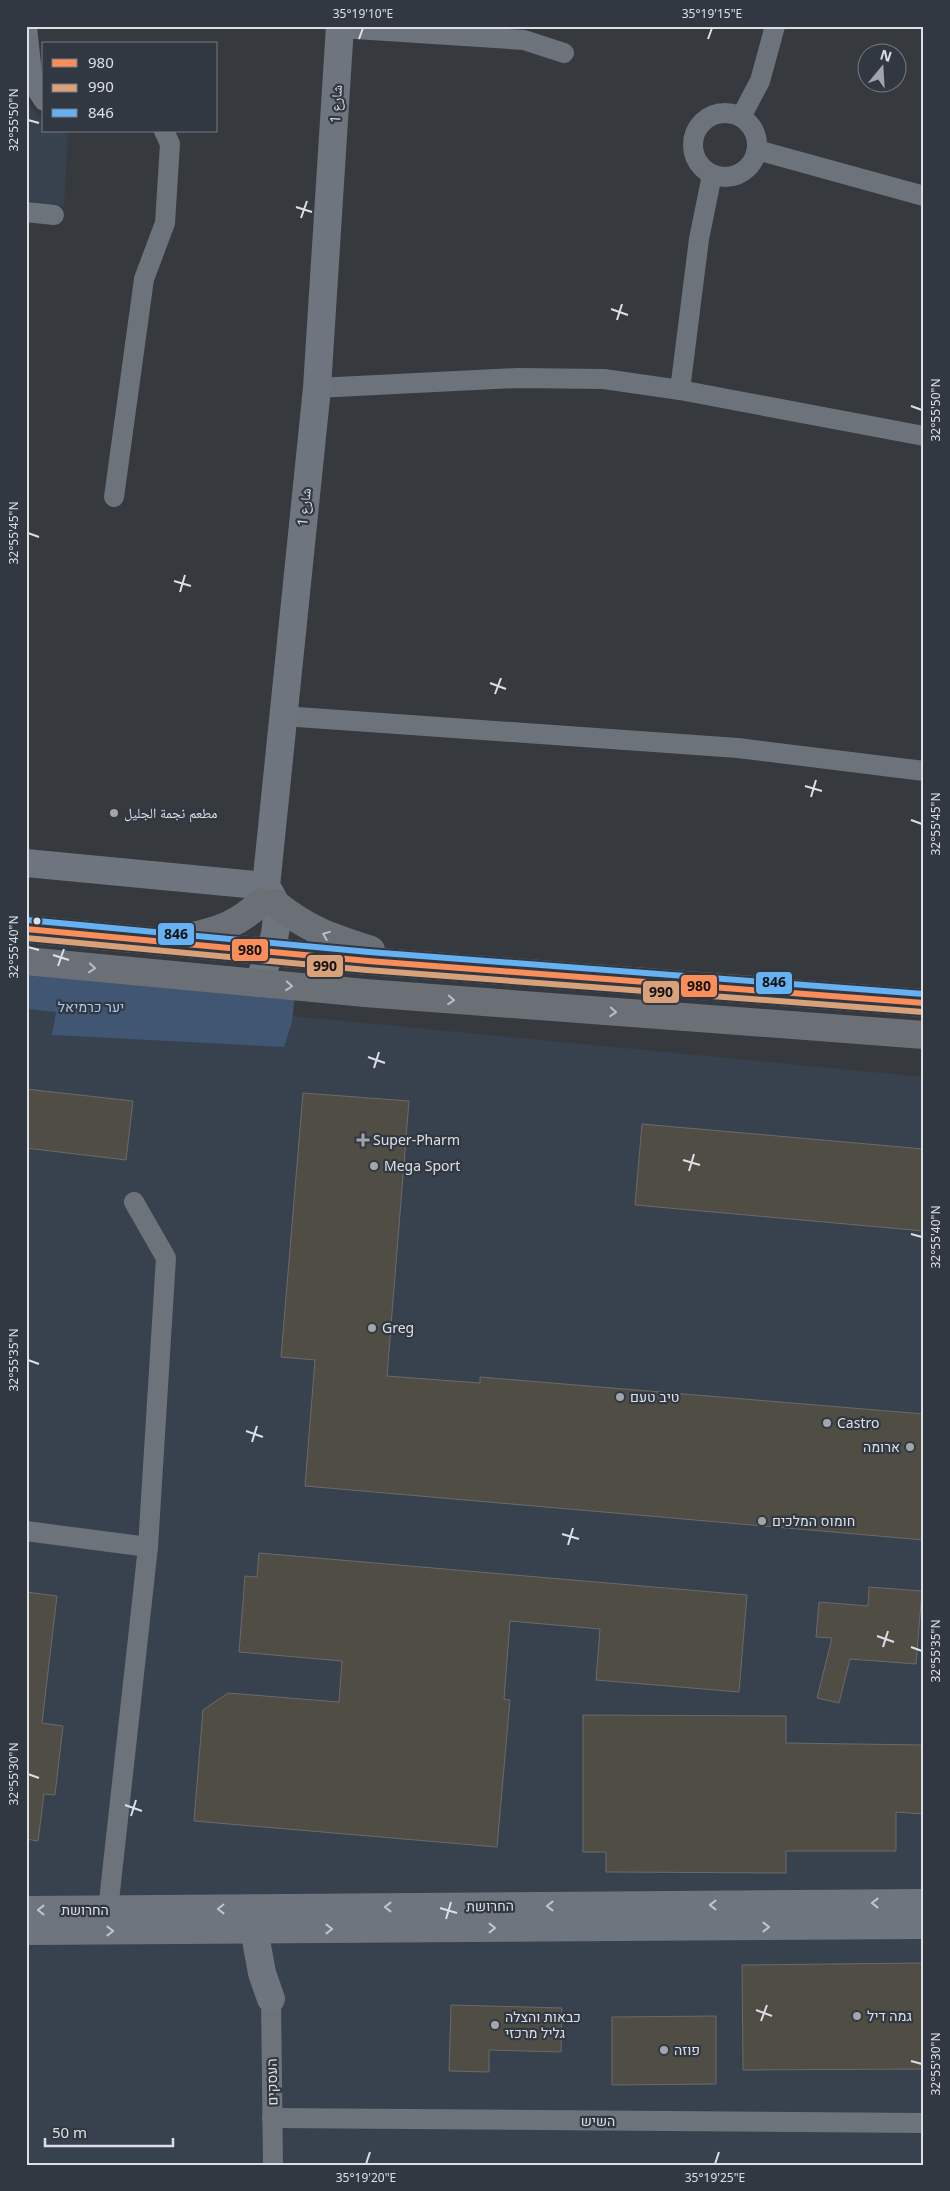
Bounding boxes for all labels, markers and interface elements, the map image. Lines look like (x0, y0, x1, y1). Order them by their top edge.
text: 35°19'10"E (333, 5, 393, 22)
text: 35°19'15"E (682, 5, 742, 22)
legend (42, 42, 218, 132)
north arrow (858, 42, 908, 92)
text: N (878, 44, 895, 66)
text: 980 (88, 52, 114, 72)
text: 990 (88, 76, 114, 96)
street label: شارع 1 (325, 84, 347, 124)
text: 32°55'50"N (5, 88, 22, 152)
text: 846 (88, 102, 114, 122)
text: 32°55'50"N (927, 378, 944, 442)
street label: شارع 1 (292, 487, 316, 527)
text: 32°55'45"N (5, 501, 22, 565)
text: 32°55'45"N (927, 792, 944, 856)
place label: مطعم نجمة الجليل (124, 803, 217, 823)
marker: مطعم نجمة الجليل (108, 807, 120, 819)
text: 32°55'40"N (5, 915, 22, 979)
unlabelled marker (32, 916, 42, 926)
line badge: 846 (157, 922, 195, 946)
text: 846 (164, 924, 188, 943)
one-way arrow (322, 931, 331, 942)
line badge: 980 (231, 938, 269, 962)
text: 980 (238, 940, 262, 959)
line badge: 990 (306, 954, 344, 978)
text: 990 (313, 956, 337, 975)
one-way arrow (88, 962, 96, 973)
line badge: 846 (755, 971, 793, 995)
text: 846 (762, 972, 786, 991)
line badge: 980 (680, 974, 718, 998)
text: 980 (687, 976, 711, 995)
one-way arrow (285, 980, 293, 991)
line badge: 990 (642, 980, 680, 1004)
text: 990 (649, 982, 673, 1001)
one-way arrow (447, 994, 455, 1005)
park label: יער כרמיאל (58, 997, 124, 1016)
one-way arrow (609, 1006, 617, 1017)
place label: Super-Pharm (373, 1130, 460, 1149)
marker: Super-Pharm (357, 1134, 369, 1146)
place label: Mega Sport (384, 1156, 460, 1175)
marker: Mega Sport (368, 1160, 380, 1172)
text: 32°55'40"N (927, 1205, 944, 1269)
place label: Greg (382, 1318, 414, 1337)
marker: Greg (366, 1322, 378, 1334)
text: 32°55'35"N (5, 1328, 22, 1392)
place label: טיב טעם (630, 1387, 680, 1406)
marker: טיב טעם (614, 1391, 626, 1403)
place label: Castro (837, 1413, 879, 1432)
marker: Castro (821, 1417, 833, 1429)
place label: ארומה (863, 1437, 900, 1456)
marker: ארומה (904, 1441, 916, 1453)
place label: חומוס המלכים (772, 1511, 855, 1530)
marker: חומוס המלכים (756, 1515, 768, 1527)
text: 32°55'35"N (927, 1619, 944, 1683)
text: 32°55'30"N (5, 1742, 22, 1806)
street label: החרושת (466, 1896, 514, 1915)
one-way arrow (871, 1898, 878, 1908)
one-way arrow (708, 1899, 716, 1910)
street label: החרושת (61, 1900, 109, 1919)
one-way arrow (546, 1901, 554, 1911)
one-way arrow (383, 1902, 391, 1912)
one-way arrow (217, 1904, 225, 1914)
one-way arrow (37, 1905, 45, 1915)
one-way arrow (762, 1922, 770, 1932)
one-way arrow (488, 1923, 496, 1933)
one-way arrow (326, 1924, 333, 1934)
one-way arrow (106, 1926, 114, 1936)
place label: גמה דיל (867, 2006, 912, 2025)
place label: כבאות והצלה גליל מרכזי (505, 2007, 581, 2042)
marker: גמה דיל (851, 2010, 863, 2022)
marker: כבאות והצלה גליל מרכזי (489, 2019, 501, 2031)
text: 32°55'30"N (927, 2032, 944, 2096)
place label: פוזה (674, 2040, 700, 2059)
marker: פוזה (658, 2044, 670, 2056)
street label: העסקים (262, 2058, 281, 2106)
street label: השיש (581, 2111, 615, 2130)
scale bar (45, 2116, 172, 2148)
text: 50 m (52, 2122, 87, 2142)
text: 35°19'20"E (336, 2169, 396, 2186)
text: 35°19'25"E (685, 2169, 745, 2186)

